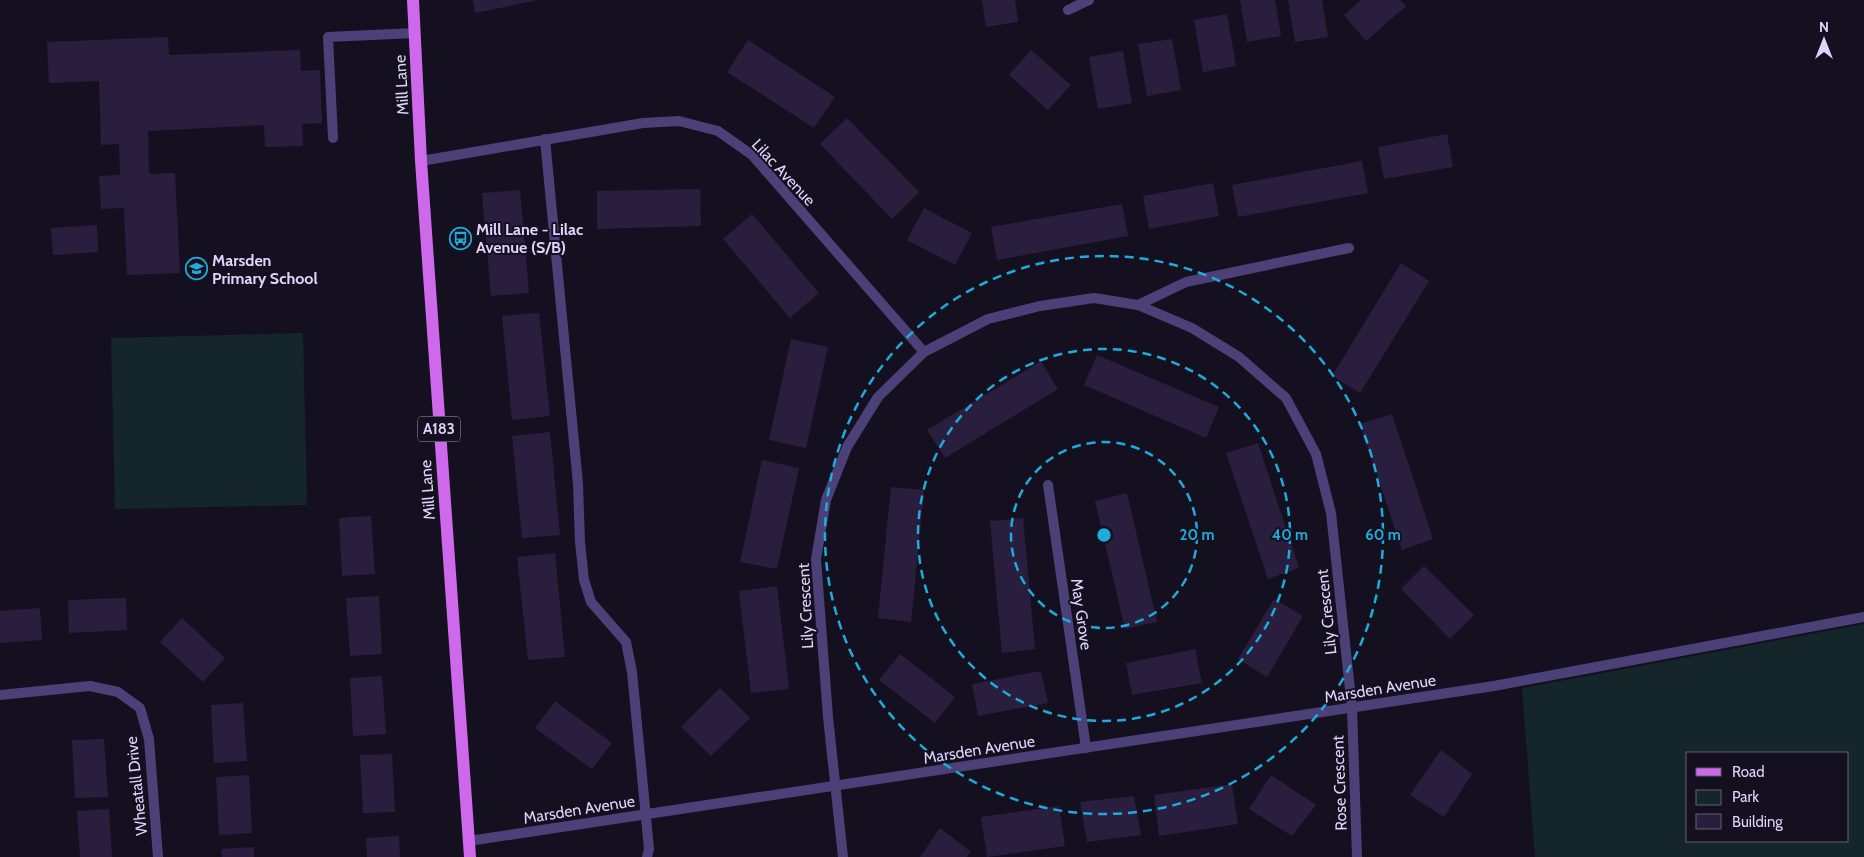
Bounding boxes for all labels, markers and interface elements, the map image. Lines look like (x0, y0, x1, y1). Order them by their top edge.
north arrow (1799, 15, 1849, 65)
text: N (1819, 18, 1829, 36)
street label: Mill Lane (390, 54, 413, 116)
street label: Lilac Avenue (748, 135, 819, 210)
place label: Mill Lane - Lilac Avenue (S/B) (476, 220, 583, 257)
bus stop icon: Mill Lane - Lilac Avenue (S/B) (448, 226, 472, 250)
place label: Marsden Primary School (212, 251, 318, 288)
school or university icon: Marsden Primary School (184, 257, 208, 281)
road number: A183 (418, 416, 460, 442)
street label: Mill Lane (416, 459, 439, 521)
centre of rings (1095, 526, 1113, 544)
text: 20 m (1180, 526, 1214, 544)
text: 40 m (1272, 526, 1308, 544)
text: 60 m (1365, 526, 1401, 544)
street label: Lily Crescent (794, 562, 817, 649)
street label: Lily Crescent (1313, 568, 1340, 656)
street label: May Grove (1067, 577, 1096, 651)
street label: Marsden Avenue (1323, 670, 1437, 707)
street label: Marsden Avenue (922, 731, 1036, 768)
street label: Rose Crescent (1328, 734, 1351, 831)
street label: Wheatall Drive (122, 735, 151, 836)
legend (1686, 752, 1849, 842)
text: Road (1732, 763, 1765, 781)
text: Park (1732, 788, 1759, 806)
street label: Marsden Avenue (522, 791, 636, 828)
text: Building (1732, 813, 1783, 831)

